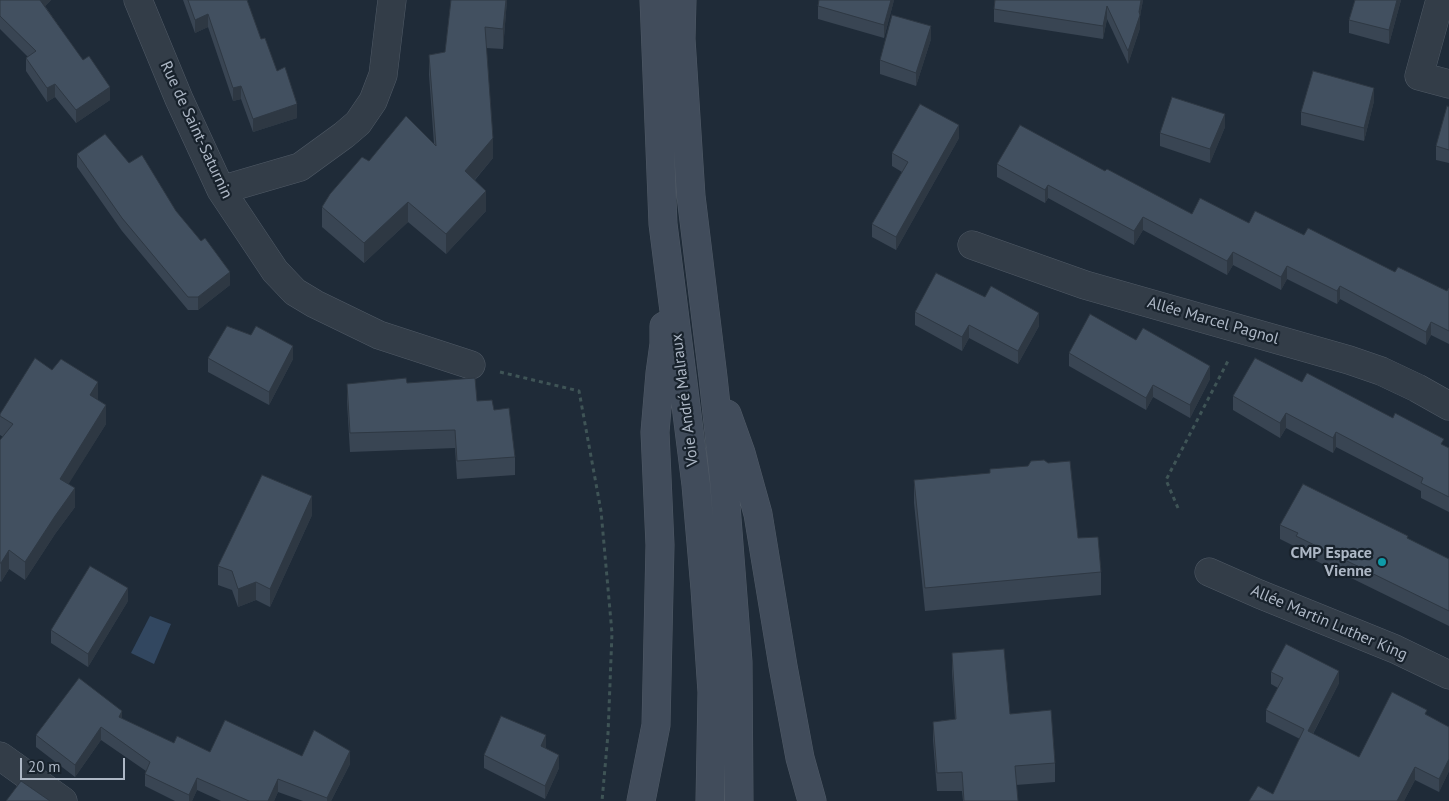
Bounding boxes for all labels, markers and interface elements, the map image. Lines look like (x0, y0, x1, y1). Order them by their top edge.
street label: Rue de Saint-Saturnin (156, 58, 236, 202)
street label: Allée Marcel Pagnol (1145, 293, 1281, 349)
street label: Voie André Malraux (667, 333, 703, 467)
place label: CMP Espace Vienne (1291, 543, 1372, 581)
marker: CMP Espace Vienne (1376, 556, 1388, 568)
street label: Allée Martin Luther King (1248, 581, 1410, 665)
scale bar (22, 748, 128, 780)
text: 20 m (28, 757, 61, 776)

